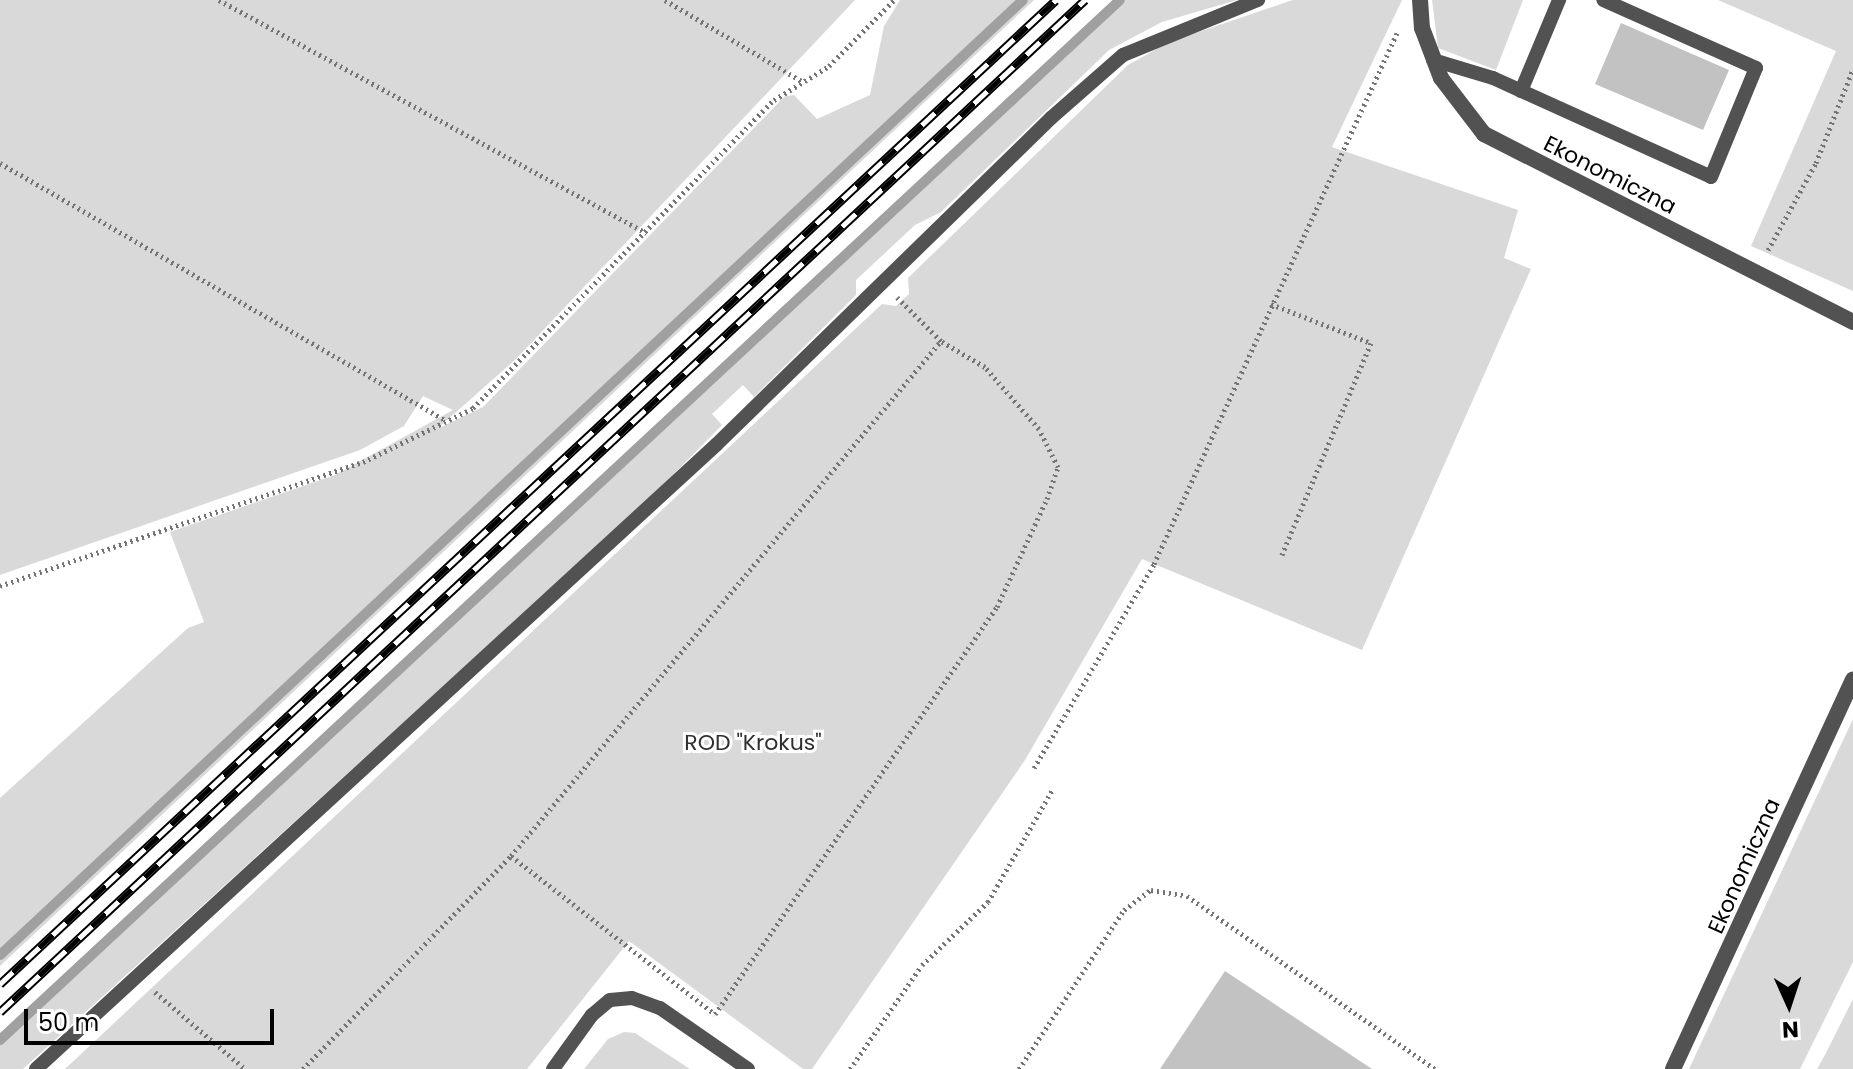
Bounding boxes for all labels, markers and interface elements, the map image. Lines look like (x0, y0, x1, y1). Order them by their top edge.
street label: Ekonomiczna (1539, 130, 1681, 220)
park label: ROD "Krokus" (684, 730, 822, 756)
street label: Ekonomiczna (1702, 794, 1786, 938)
north arrow (1749, 965, 1829, 1045)
scale bar (28, 993, 278, 1043)
text: 50 m (38, 1006, 99, 1039)
text: N (1781, 1014, 1799, 1045)

